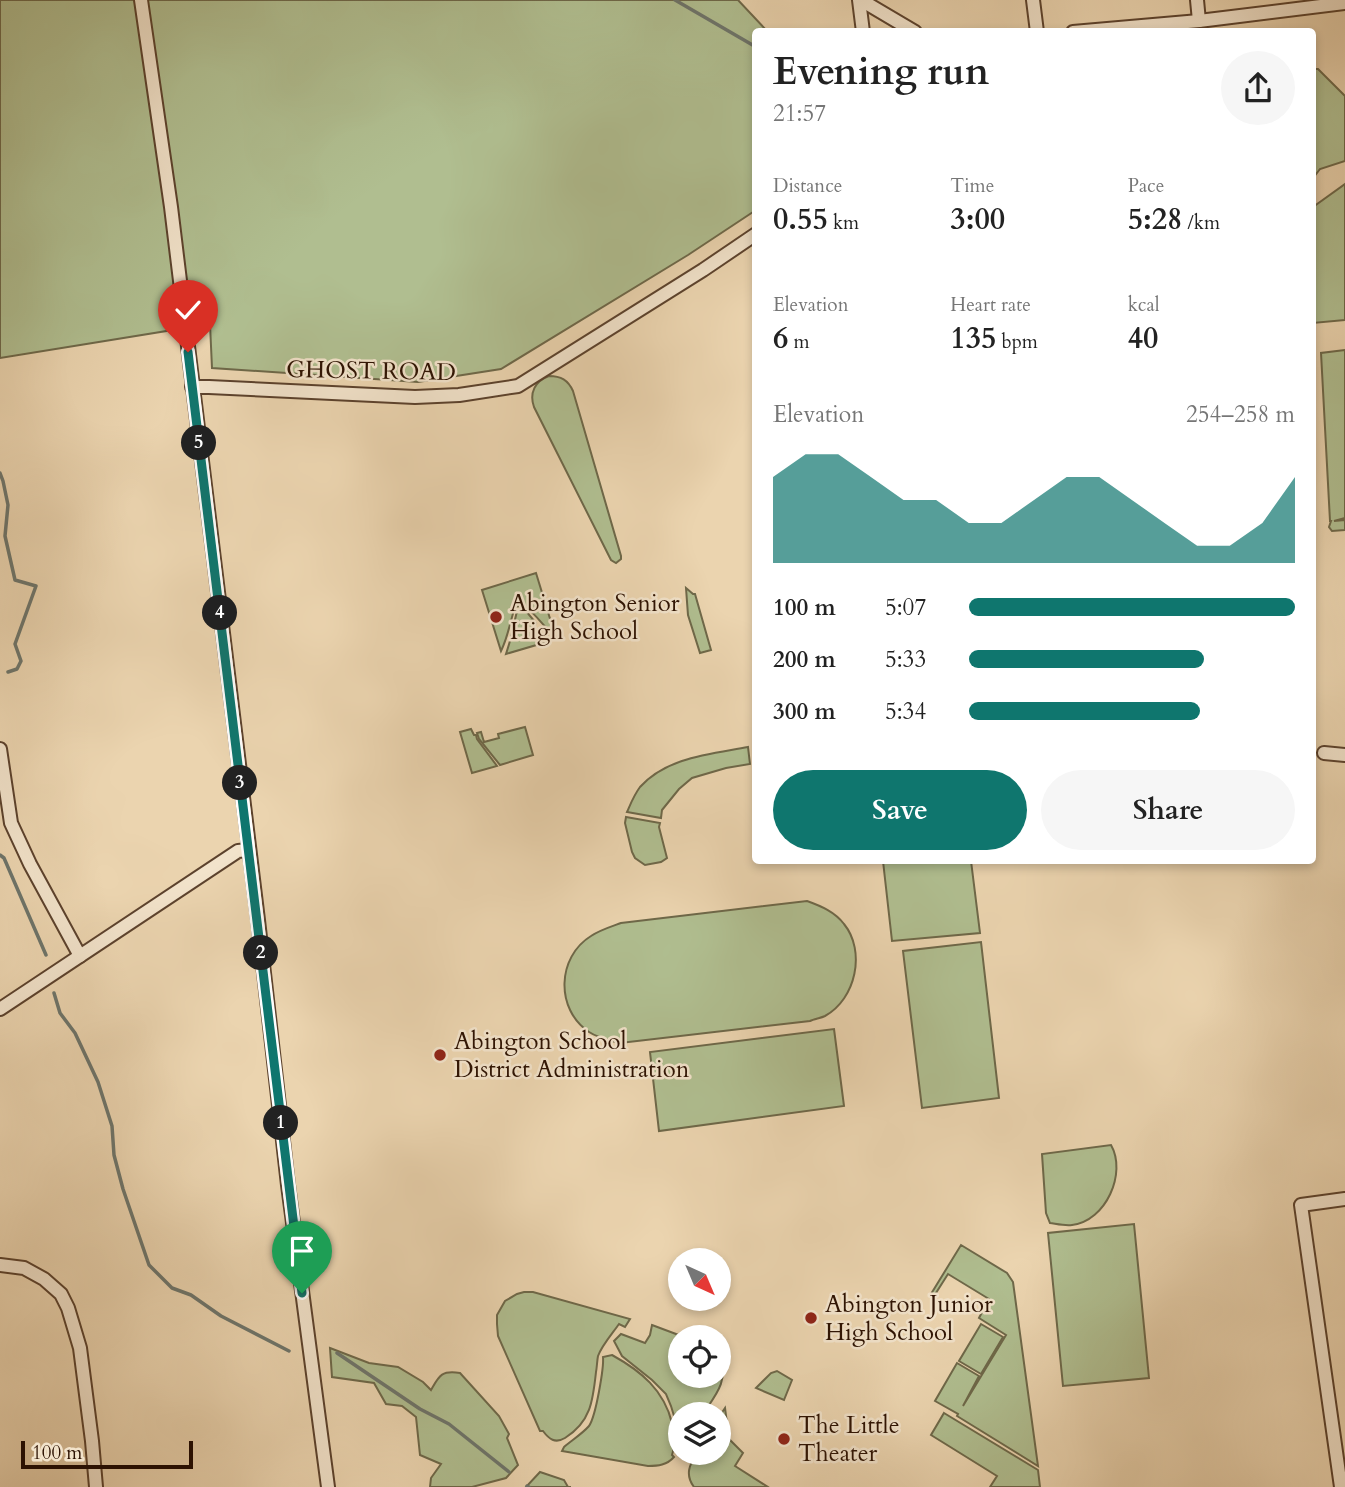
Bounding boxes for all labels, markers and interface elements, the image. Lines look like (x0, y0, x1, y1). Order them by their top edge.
text: Evening run (773, 46, 989, 98)
button: share (1221, 51, 1295, 125)
text: 21:57 (773, 98, 826, 129)
text: Distance (773, 173, 842, 199)
text: Time (950, 173, 994, 199)
text: Pace (1128, 173, 1164, 199)
text: 0.55 (773, 199, 828, 240)
text: 3:00 (950, 199, 1005, 240)
text: 5:28 (1128, 199, 1182, 240)
text: km (828, 210, 859, 236)
text: /km (1182, 210, 1220, 236)
pin (158, 280, 218, 352)
icon: check (169, 291, 207, 329)
text: Elevation (773, 292, 848, 318)
text: Heart rate (950, 292, 1031, 318)
text: kcal (1128, 292, 1160, 318)
text: 6 (773, 318, 788, 359)
text: 135 (950, 318, 996, 359)
text: 40 (1128, 318, 1158, 359)
text: m (788, 329, 810, 355)
text: bpm (996, 329, 1038, 355)
street label: GHOST ROAD (286, 353, 456, 389)
text: Elevation (773, 399, 864, 430)
text: 254–258 m (1186, 399, 1295, 430)
pin: 5 (182, 426, 216, 460)
text: 5 (194, 429, 203, 455)
place label: Abington Senior High School (510, 587, 680, 648)
text: 100 m (773, 592, 836, 623)
text: 5:07 (885, 592, 926, 623)
pin: 4 (202, 596, 238, 630)
text: 4 (215, 599, 224, 625)
marker: Abington Senior High School (488, 609, 504, 625)
text: 200 m (773, 644, 836, 675)
text: 5:33 (885, 644, 926, 675)
text: 300 m (773, 696, 836, 727)
text: 5:34 (885, 696, 926, 727)
pin: 3 (222, 766, 258, 800)
text: 3 (235, 769, 244, 795)
button: Save (773, 770, 1027, 850)
button: Share (1041, 770, 1295, 850)
pin: 2 (244, 936, 278, 970)
text: 2 (256, 939, 265, 965)
place label: Abington School District Administration (454, 1025, 690, 1086)
marker: Abington School District Administration (432, 1047, 448, 1063)
pin: 1 (264, 1106, 298, 1140)
text: 1 (276, 1109, 285, 1135)
pin (272, 1221, 332, 1293)
icon: arrive (283, 1232, 321, 1270)
north arrow (668, 1248, 732, 1311)
map controls (668, 1248, 731, 1465)
place label: Abington Junior High School (825, 1288, 993, 1349)
marker: Abington Junior High School (803, 1310, 819, 1326)
button: locate (668, 1325, 731, 1388)
button: layers (668, 1402, 731, 1465)
place label: The Little Theater (798, 1409, 900, 1470)
marker: The Little Theater (776, 1431, 792, 1447)
scale bar (21, 1438, 192, 1470)
text: 100 m (32, 1440, 82, 1466)

